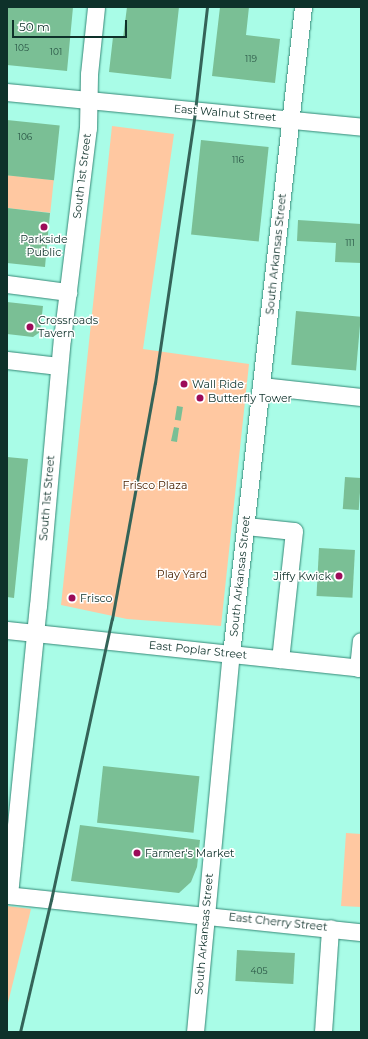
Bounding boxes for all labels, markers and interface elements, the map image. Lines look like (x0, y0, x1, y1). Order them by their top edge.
scale bar (14, 12, 129, 38)
text: 50 m (19, 19, 50, 34)
house number: 105 (15, 43, 29, 53)
house number: 101 (50, 47, 62, 57)
house number: 119 (245, 54, 257, 64)
street label: East Walnut Street (173, 102, 277, 124)
house number: 106 (18, 132, 32, 142)
street label: South 1st Street (70, 133, 94, 219)
house number: 116 (232, 155, 244, 165)
street label: South Arkansas Street (263, 193, 289, 315)
marker: Parkside Public (39, 222, 49, 232)
place label: Parkside Public (20, 233, 68, 259)
house number: 111 (345, 238, 355, 248)
place label: Crossroads Tavern (38, 314, 98, 340)
marker: Crossroads Tavern (25, 322, 35, 332)
place label: Wall Ride (192, 377, 244, 391)
marker: Wall Ride (179, 379, 189, 389)
place label: Butterfly Tower (208, 391, 292, 405)
marker: Butterfly Tower (195, 393, 205, 403)
street label: South 1st Street (37, 455, 57, 541)
park label: Frisco Plaza (123, 478, 187, 492)
street label: South Arkansas Street (227, 515, 253, 637)
park label: Play Yard (157, 567, 207, 581)
place label: Jiffy Kwick (274, 569, 331, 583)
marker: Jiffy Kwick (334, 571, 344, 581)
place label: Frisco (80, 591, 112, 605)
marker: Frisco (67, 593, 77, 603)
street label: East Poplar Street (148, 638, 248, 662)
place label: Farmer's Market (145, 846, 235, 860)
marker: Farmer's Market (132, 848, 142, 858)
street label: South Arkansas Street (192, 873, 216, 995)
street label: East Cherry Street (228, 910, 328, 934)
house number: 405 (250, 966, 268, 976)

